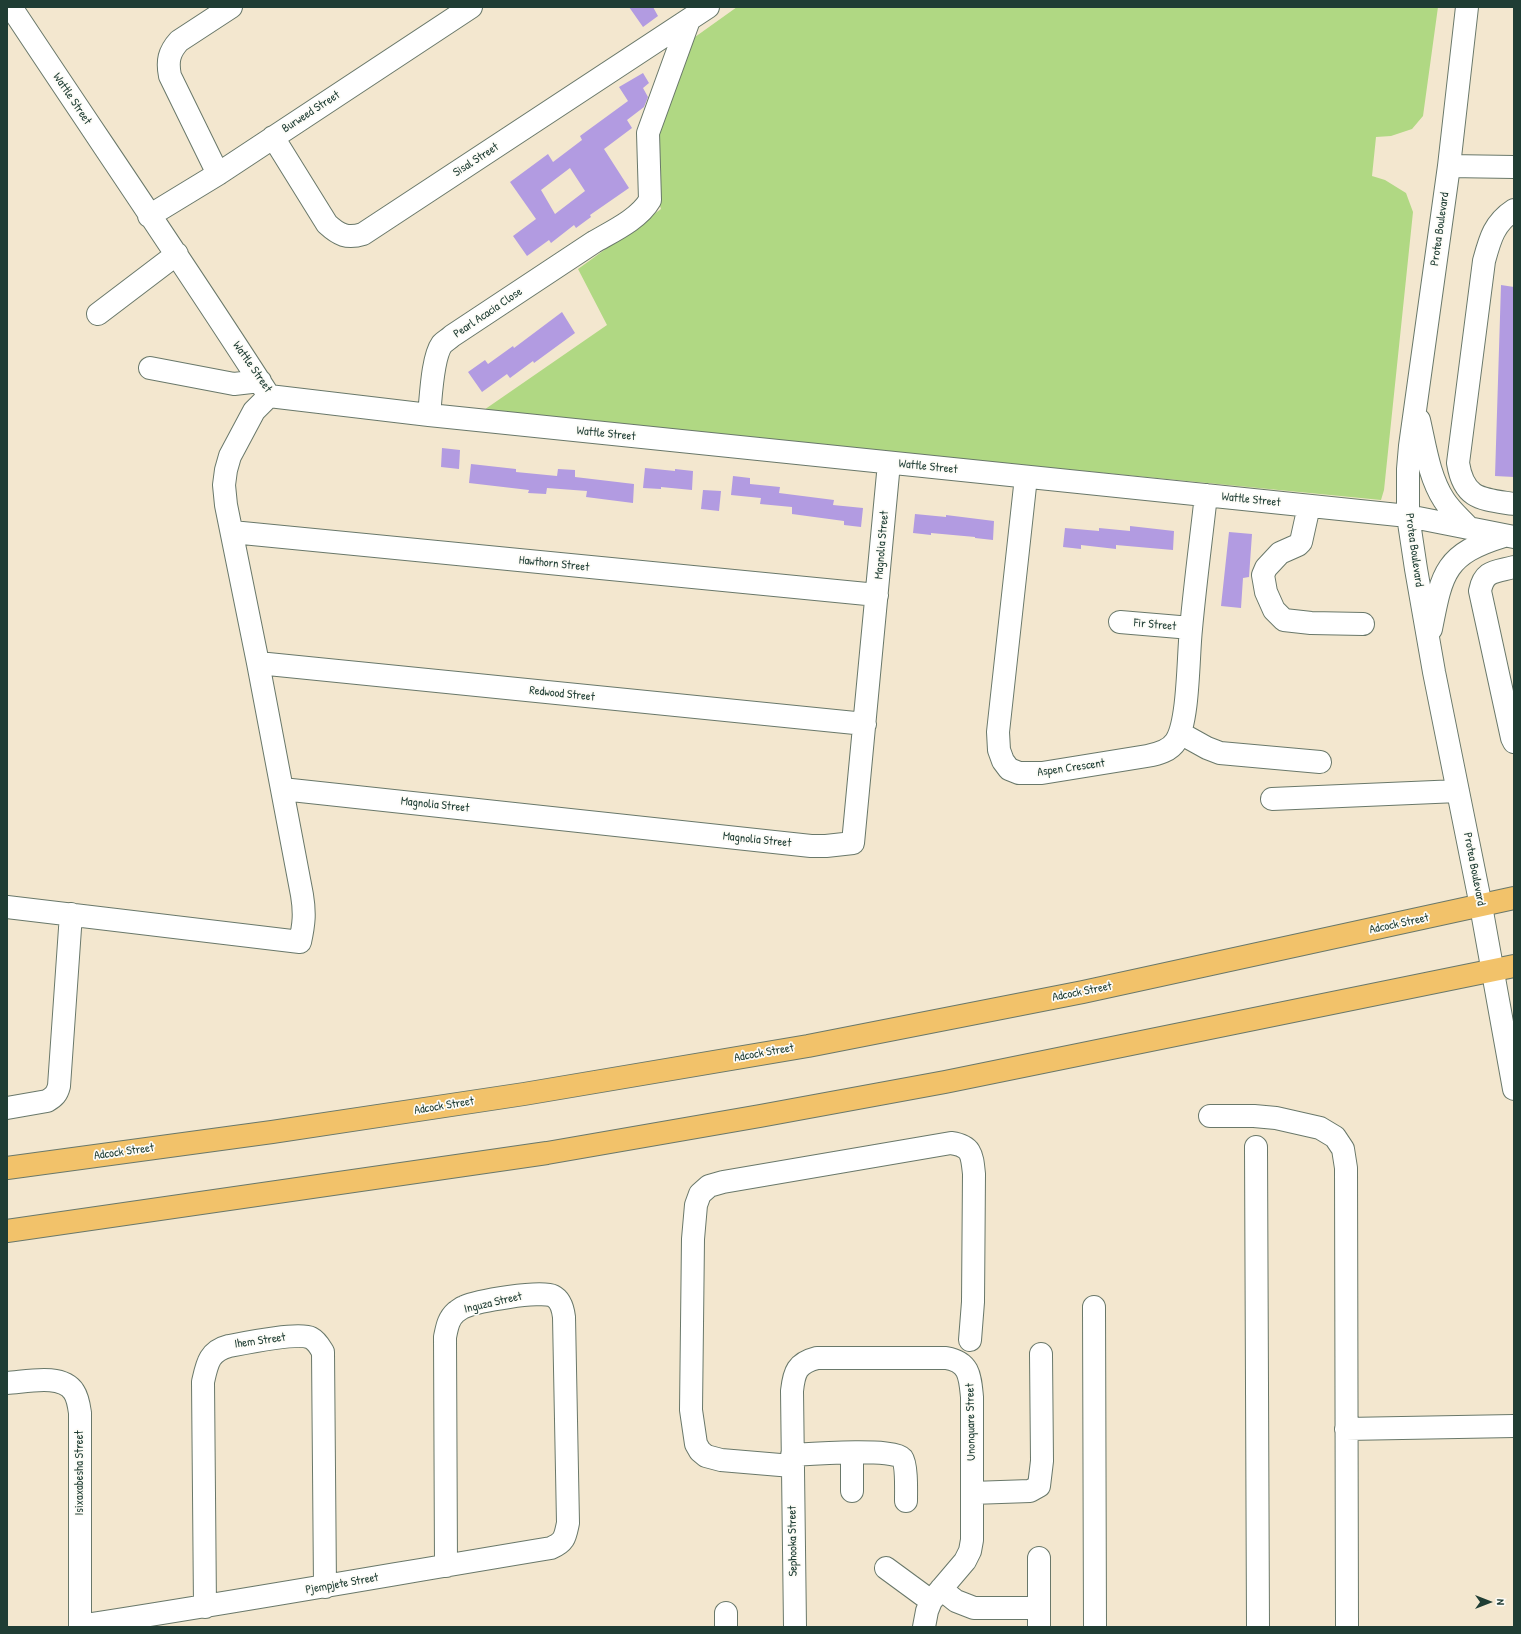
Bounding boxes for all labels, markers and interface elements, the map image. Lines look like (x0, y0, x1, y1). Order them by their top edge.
street label: Wattle Street (50, 71, 94, 127)
street label: Burweed Street (279, 88, 343, 136)
street label: Sisal Street (451, 140, 501, 180)
street label: Protea Boulevard (1428, 191, 1452, 267)
street label: Pearl Acacia Close (451, 285, 525, 341)
street label: Wattle Street (229, 339, 275, 395)
street label: Wattle Street (576, 424, 636, 444)
street label: Wattle Street (898, 457, 958, 477)
street label: Wattle Street (1221, 490, 1281, 510)
street label: Magnolia Street (872, 510, 892, 580)
street label: Protea Boulevard (1402, 512, 1426, 588)
street label: Hawthorn Street (518, 553, 590, 575)
street label: Fir Street (1133, 616, 1177, 634)
street label: Redwood Street (529, 683, 595, 705)
street label: Aspen Crescent (1036, 756, 1106, 780)
street label: Magnolia Street (400, 794, 470, 816)
street label: Magnolia Street (722, 829, 792, 851)
street label: Protea Boulevard (1460, 831, 1488, 907)
street label: Adcock Street (1368, 911, 1430, 937)
street label: Adcock Street (1051, 979, 1113, 1005)
street label: Adcock Street (733, 1041, 795, 1065)
street label: Adcock Street (413, 1094, 475, 1118)
street label: Adcock Street (93, 1141, 155, 1163)
street label: Inguza Street (463, 1289, 523, 1317)
street label: Ihem Street (234, 1330, 286, 1352)
street label: Unonquare Street (963, 1383, 979, 1461)
street label: Isixaxabesha Street (73, 1430, 87, 1516)
street label: Sephooka Street (785, 1506, 801, 1576)
street label: Pjempjete Street (304, 1570, 380, 1598)
north arrow (1469, 1582, 1509, 1622)
text: N (1494, 1599, 1508, 1605)

